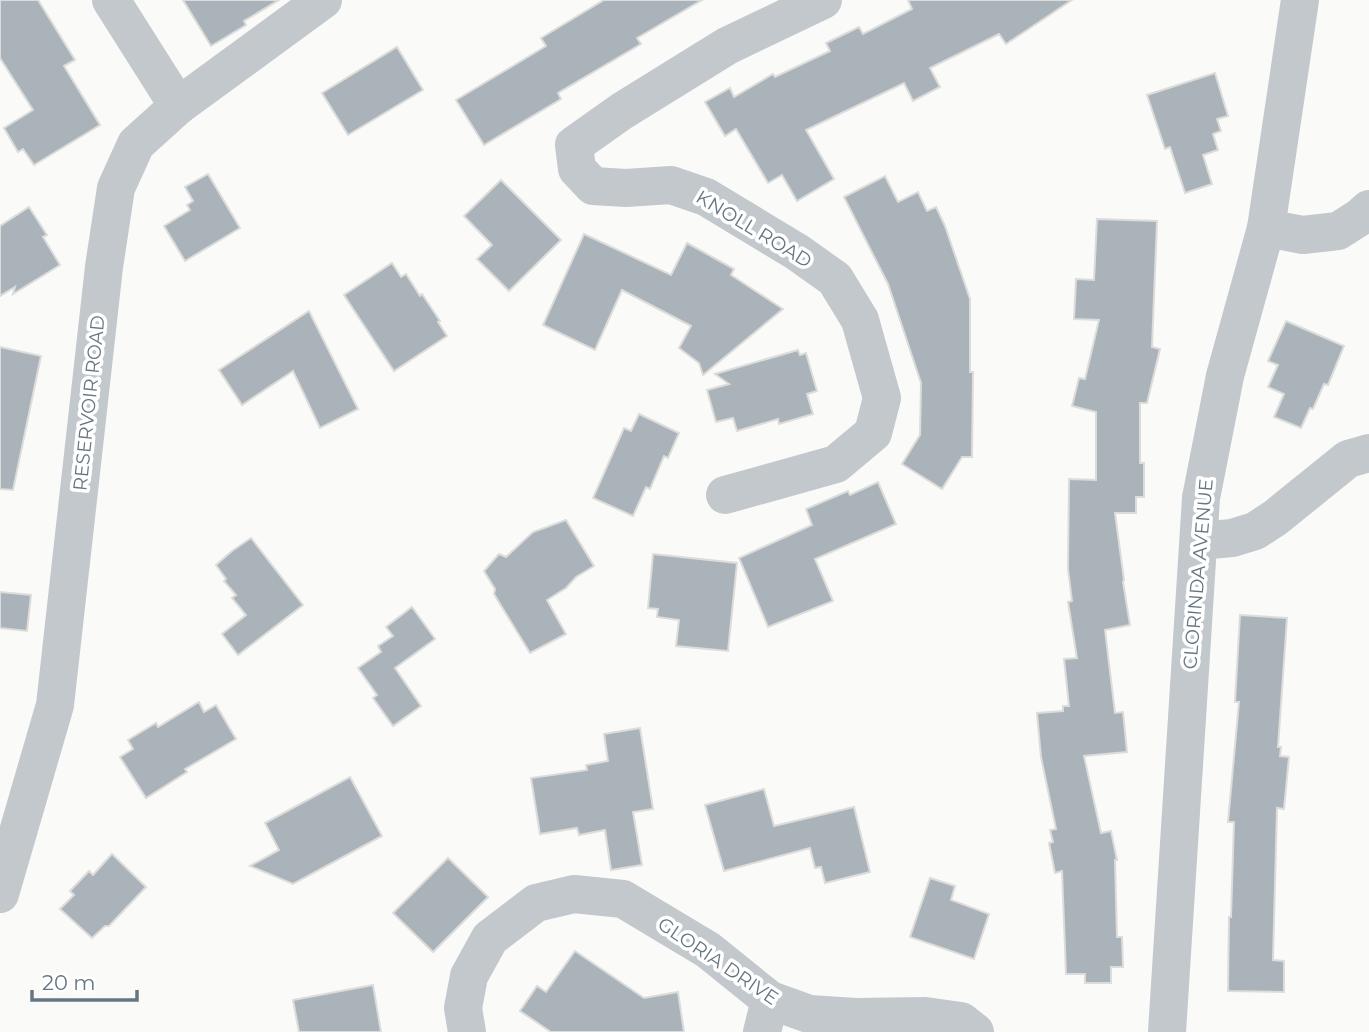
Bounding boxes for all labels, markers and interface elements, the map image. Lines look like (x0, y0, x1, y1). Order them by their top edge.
street label: KNOLL ROAD (692, 185, 816, 273)
street label: RESERVOIR ROAD (68, 314, 110, 492)
street label: CLORINDA AVENUE (1178, 478, 1218, 670)
street label: GLORIA DRIVE (653, 912, 783, 1010)
scale bar (32, 958, 136, 1002)
text: 20 m (42, 970, 96, 995)

